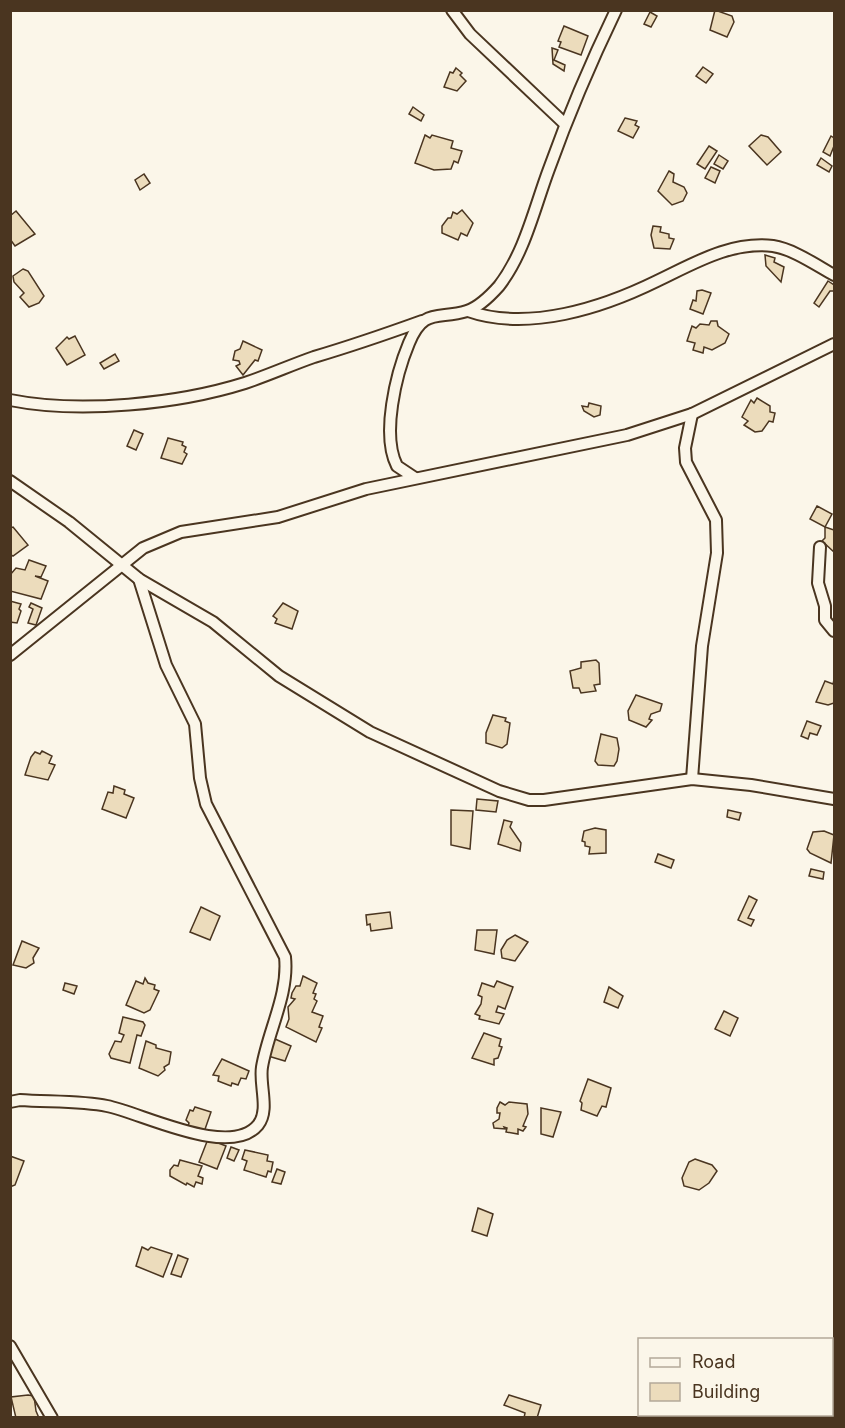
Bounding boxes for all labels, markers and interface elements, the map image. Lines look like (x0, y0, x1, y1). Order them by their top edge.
legend (638, 1338, 833, 1416)
text: Road (692, 1351, 735, 1372)
text: Building (692, 1381, 760, 1402)

